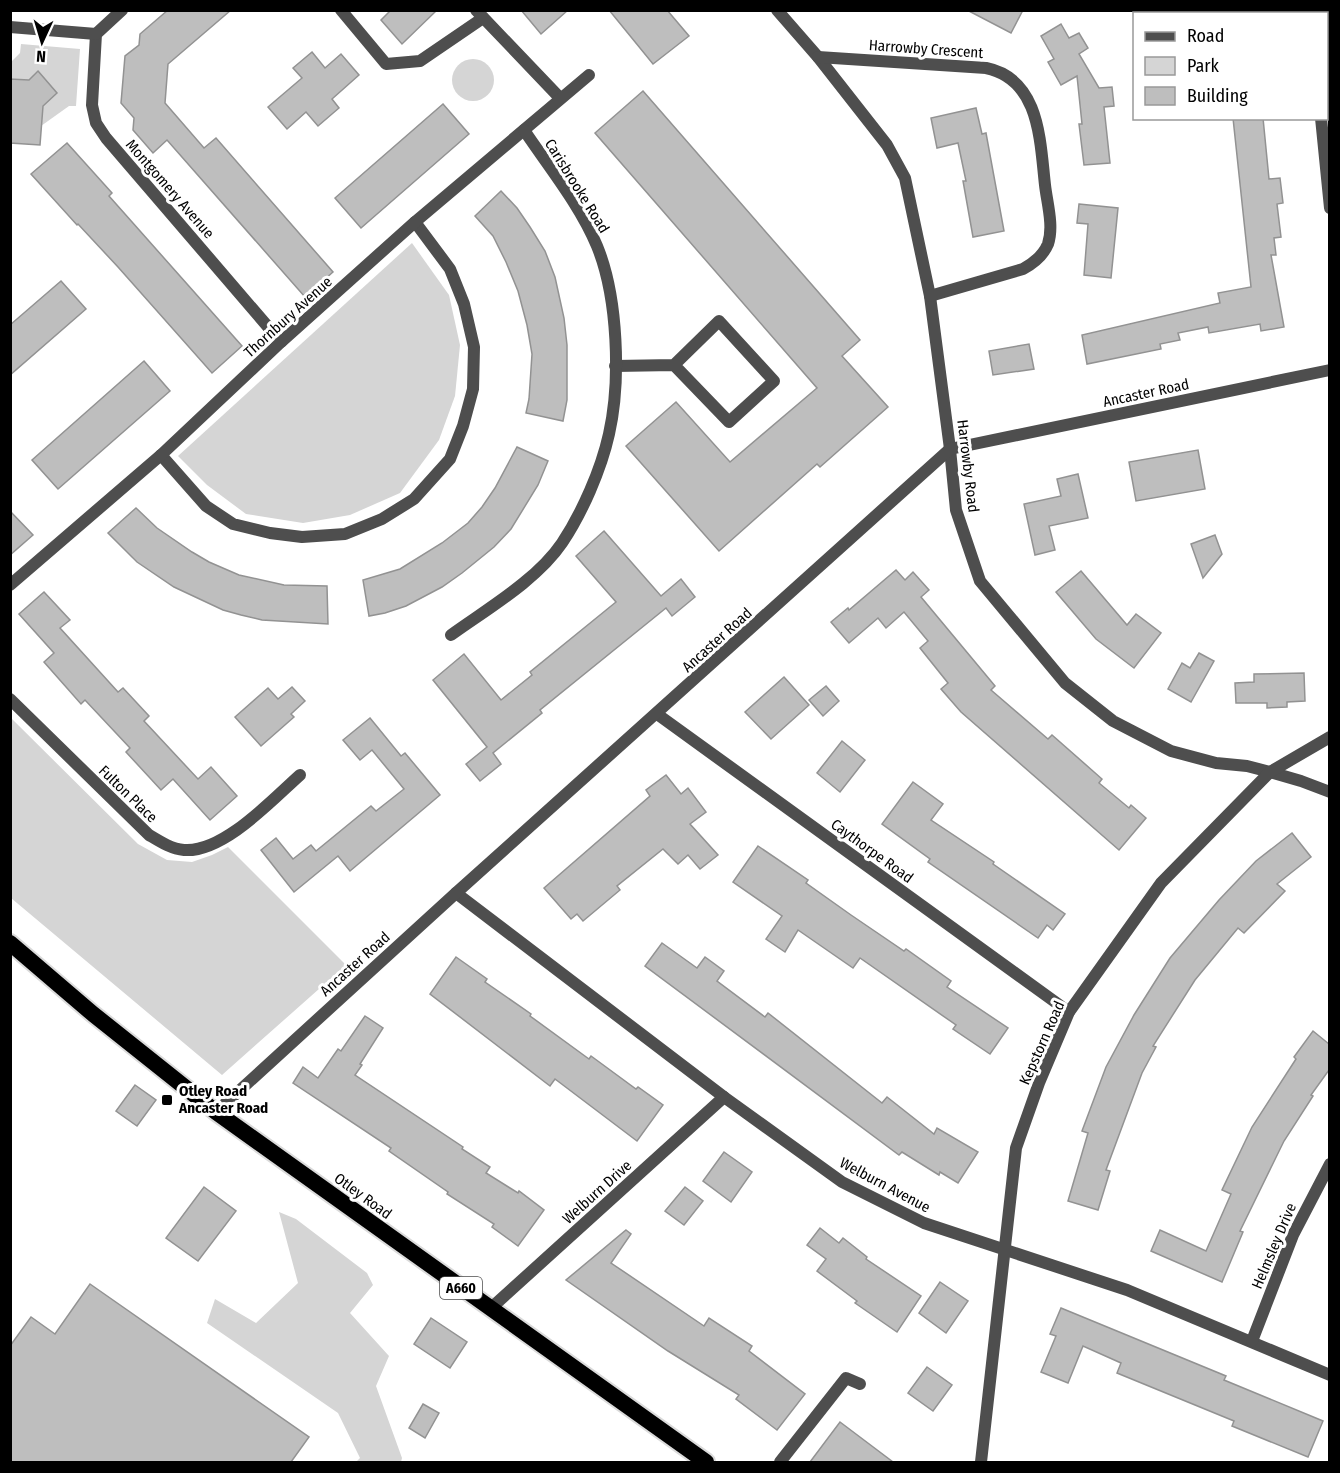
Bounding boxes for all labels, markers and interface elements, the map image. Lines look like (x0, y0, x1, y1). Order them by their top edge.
north arrow (12, 12, 72, 72)
legend (1133, 12, 1328, 120)
text: Road (1187, 25, 1224, 47)
street label: Harrowby Crescent (868, 36, 984, 62)
text: N (36, 47, 46, 66)
text: Park (1187, 55, 1220, 77)
text: Building (1187, 85, 1248, 107)
street label: Montgomery Avenue (122, 136, 218, 242)
street label: Carisbrooke Road (541, 136, 613, 236)
street label: Thornbury Avenue (240, 273, 336, 361)
street label: Ancaster Road (1101, 375, 1191, 411)
street label: Harrowby Road (953, 419, 983, 513)
street label: Ancaster Road (678, 604, 756, 676)
street label: Fulton Place (95, 762, 161, 826)
street label: Caythorpe Road (827, 815, 917, 887)
street label: Ancaster Road (316, 928, 394, 1000)
street label: Kepstorn Road (1016, 998, 1068, 1088)
place label: Otley Road Ancaster Road (178, 1082, 268, 1117)
marker: Otley Road Ancaster Road (160, 1093, 174, 1107)
street label: Welburn Avenue (837, 1154, 933, 1216)
street label: Welburn Drive (559, 1156, 635, 1228)
street label: Otley Road (331, 1169, 395, 1223)
street label: Helmsley Drive (1248, 1200, 1300, 1292)
road number: A660 (440, 1277, 482, 1299)

